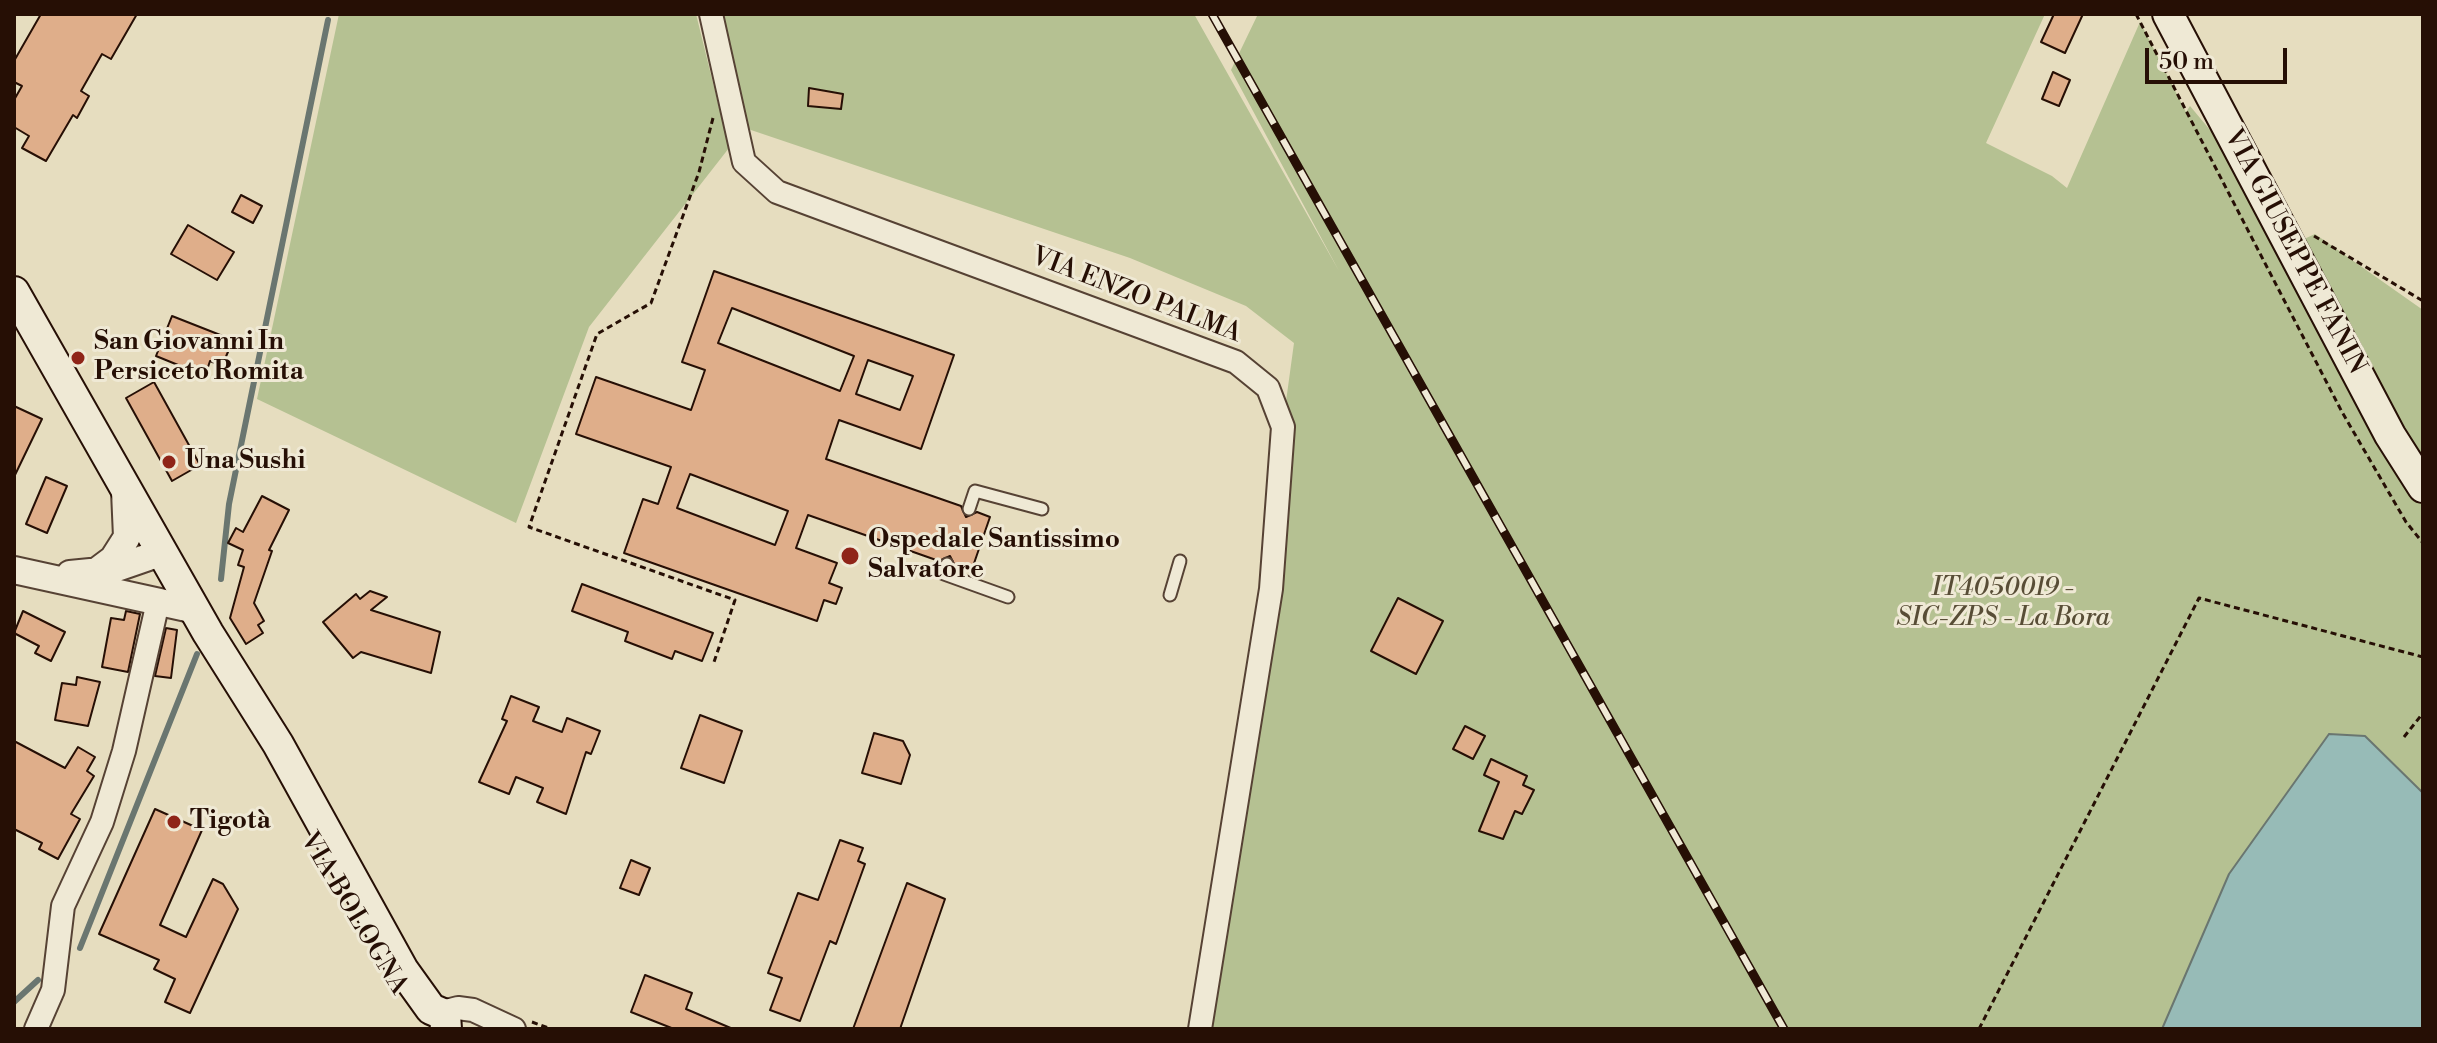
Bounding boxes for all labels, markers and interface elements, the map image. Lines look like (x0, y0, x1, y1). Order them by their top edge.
scale bar (2149, 32, 2291, 82)
text: 50 m (2159, 47, 2214, 77)
street label: VIA GIUSEPPE FANIN (2216, 124, 2372, 380)
street label: VIA ENZO PALMA (1027, 242, 1245, 350)
place label: San Giovanni In Persiceto Romita (94, 327, 304, 388)
marker: San Giovanni In Persiceto Romita (69, 349, 87, 367)
place label: Una Sushi (185, 446, 306, 478)
marker: Una Sushi (160, 453, 178, 471)
place label: Ospedale Santissimo Salvatore (868, 525, 1120, 586)
marker: Ospedale Santissimo Salvatore (839, 545, 861, 567)
park label: IT4050019 - SIC-ZPS - La Bora (1896, 573, 2110, 634)
place label: Tigotà (190, 806, 271, 838)
marker: Tigotà (165, 813, 183, 831)
street label: VIA BOLOGNA (292, 827, 414, 1001)

